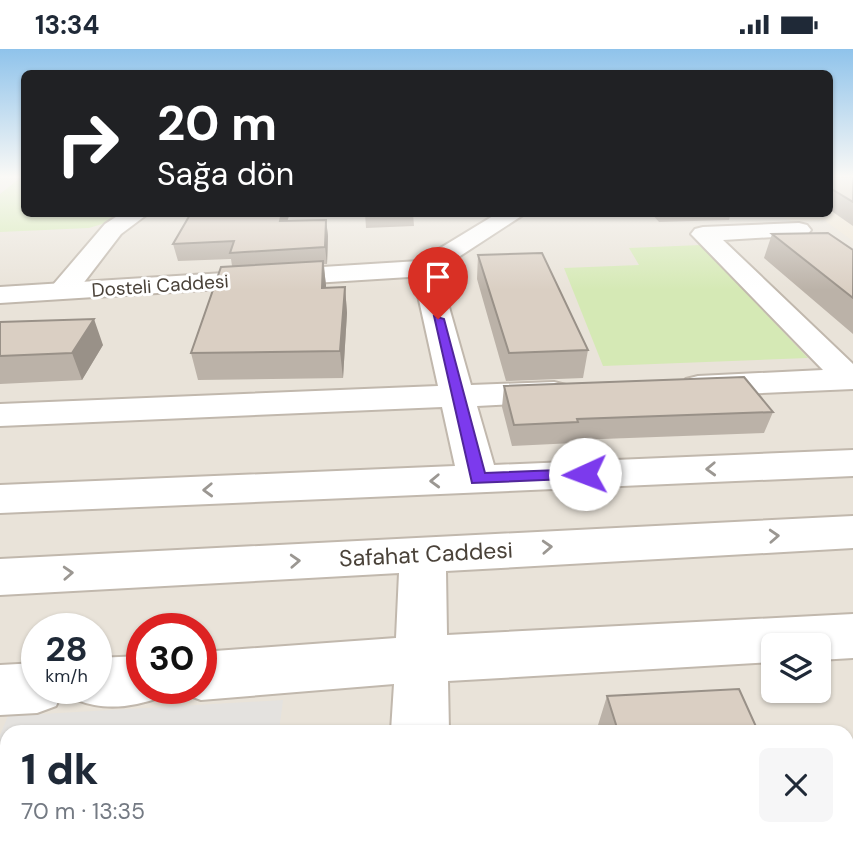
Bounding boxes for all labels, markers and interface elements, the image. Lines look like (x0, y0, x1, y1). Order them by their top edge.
text: 13:34 (35, 8, 99, 42)
text: 20 m (157, 91, 277, 155)
icon: right (42, 98, 133, 189)
text: Sağa dön (157, 153, 294, 195)
pin (408, 247, 468, 319)
icon: arrive (419, 258, 457, 296)
street label: Dosteli Caddesi (91, 268, 229, 303)
position arrow (548, 437, 622, 511)
one-way arrow (706, 462, 717, 477)
one-way arrow (429, 473, 440, 488)
one-way arrow (202, 482, 213, 497)
one-way arrow (769, 528, 780, 543)
street label: Safahat Caddesi (338, 534, 514, 574)
one-way arrow (542, 540, 553, 555)
one-way arrow (290, 554, 301, 569)
one-way arrow (63, 566, 74, 581)
speed limit sign: 30 (126, 613, 217, 704)
text: 28 (45, 626, 88, 672)
map controls (761, 633, 831, 703)
button: layers (761, 633, 831, 703)
text: km/h (45, 664, 88, 688)
text: 1 dk (21, 742, 98, 797)
button: close (759, 748, 833, 822)
text: 70 m · 13:35 (21, 796, 145, 826)

